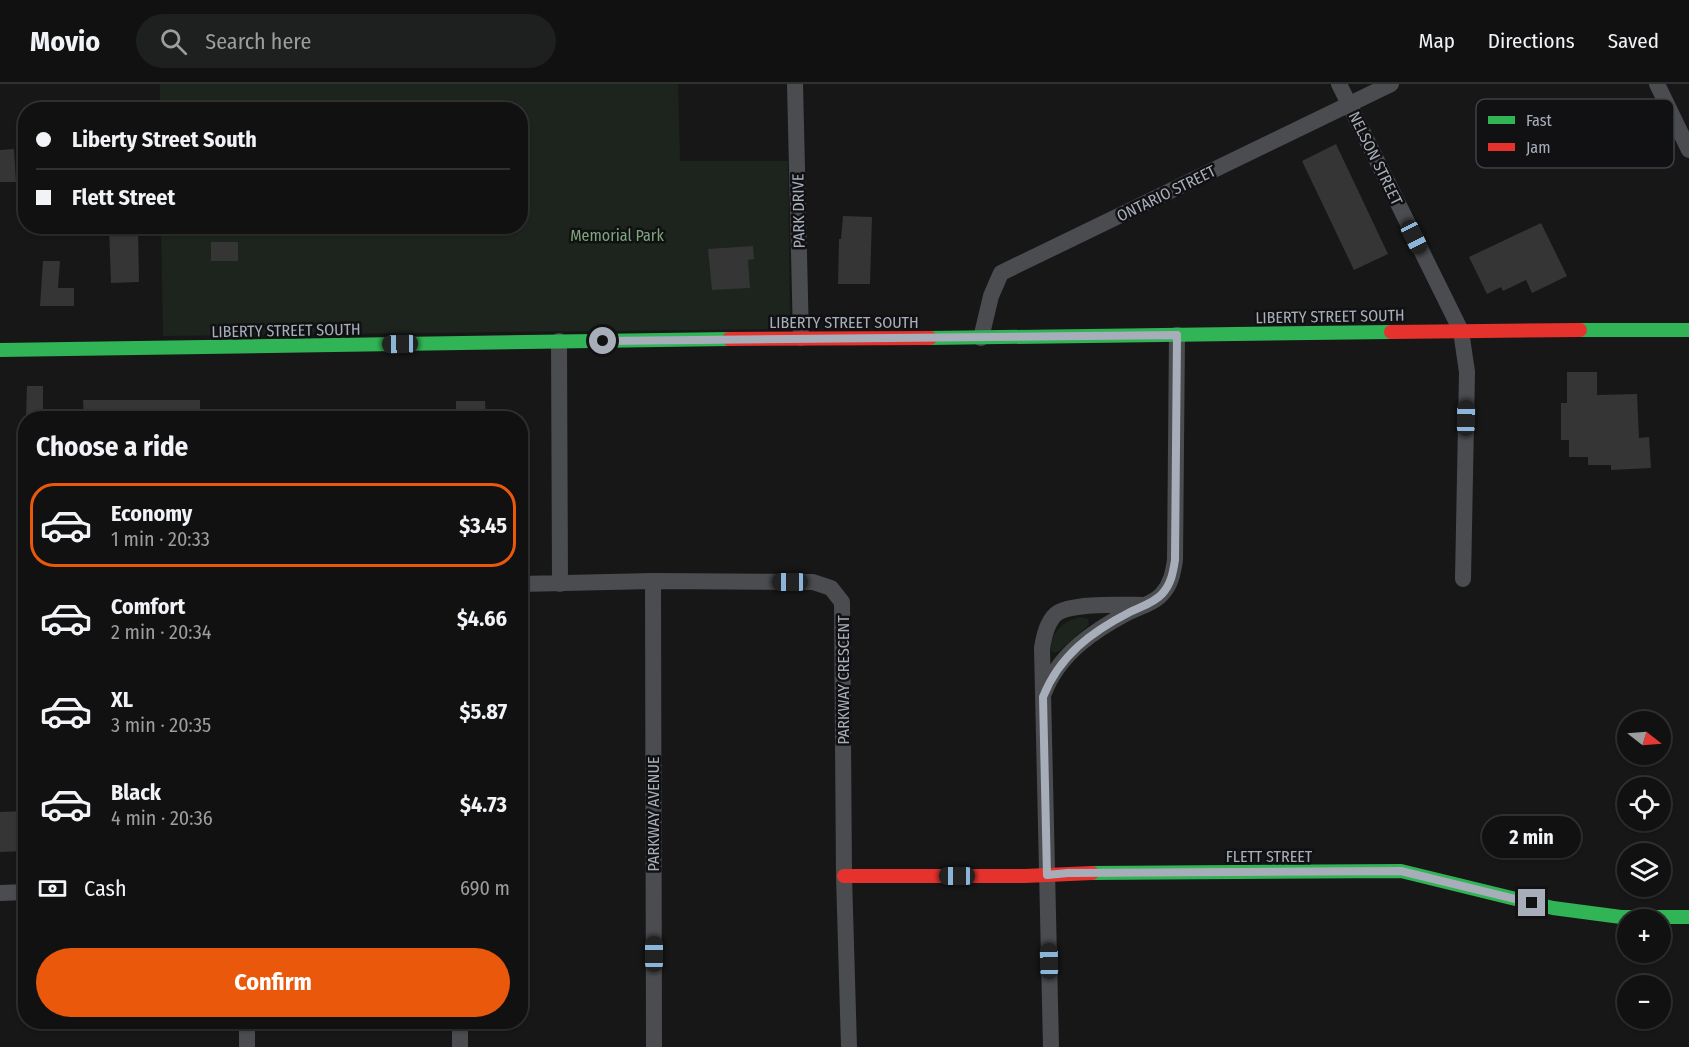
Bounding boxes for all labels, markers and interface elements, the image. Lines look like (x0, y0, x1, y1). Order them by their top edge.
search box (136, 14, 556, 68)
text: Movio (30, 25, 100, 58)
icon: search (157, 25, 190, 58)
text: Search here (205, 28, 311, 55)
text: Map (1418, 28, 1455, 54)
text: Directions (1488, 28, 1575, 54)
text: Saved (1608, 28, 1659, 54)
legend (1476, 99, 1674, 168)
street label: NELSON STREET (1345, 108, 1407, 209)
text: Fast (1526, 111, 1553, 130)
text: Liberty Street South (72, 126, 257, 153)
text: Jam (1526, 138, 1551, 157)
street label: ONTARIO STREET (1114, 161, 1219, 226)
street label: PARK DRIVE (788, 174, 809, 248)
text: Flett Street (72, 184, 175, 211)
car (1398, 217, 1430, 257)
park label: Memorial Park (570, 226, 664, 245)
street label: LIBERTY STREET SOUTH (1255, 306, 1405, 327)
street label: LIBERTY STREET SOUTH (769, 313, 919, 332)
street label: LIBERTY STREET SOUTH (211, 320, 361, 341)
route start (589, 327, 616, 354)
car (382, 335, 418, 353)
car (1457, 400, 1475, 436)
text: Choose a ride (36, 431, 188, 463)
icon: car (39, 498, 93, 552)
text: Economy (111, 500, 192, 527)
text: $3.45 (459, 512, 507, 539)
text: 1 min · 20:33 (111, 527, 210, 551)
car (772, 573, 808, 591)
icon: car (39, 591, 93, 645)
text: Comfort (111, 593, 185, 620)
text: $4.66 (457, 605, 507, 632)
street label: PARKWAY CRESCENT (834, 615, 853, 745)
text: 2 min · 20:34 (111, 620, 211, 644)
icon: car (39, 684, 93, 738)
text: XL (111, 686, 133, 713)
text: $5.87 (460, 698, 507, 725)
north arrow (1617, 711, 1671, 765)
map controls (1617, 711, 1671, 1029)
text: 3 min · 20:35 (111, 713, 211, 737)
street label: PARKWAY AVENUE (644, 757, 663, 871)
icon: car (39, 777, 93, 831)
button: locate (1617, 777, 1671, 831)
text: Black (111, 779, 161, 806)
text: $4.73 (460, 791, 507, 818)
text: 4 min · 20:36 (111, 806, 213, 830)
callout: 2 min (1482, 816, 1582, 858)
text: 2 min (1509, 825, 1554, 849)
button: layers (1617, 843, 1671, 897)
street label: FLETT STREET (1226, 847, 1313, 866)
car (939, 867, 975, 885)
icon: cash (36, 872, 69, 905)
text: Cash (84, 875, 127, 902)
text: 690 m (460, 876, 510, 900)
route end (1518, 889, 1545, 916)
button: + (1617, 909, 1671, 963)
car (645, 936, 663, 972)
car (1040, 943, 1058, 979)
button: Confirm (36, 948, 510, 1017)
button: − (1617, 975, 1671, 1029)

